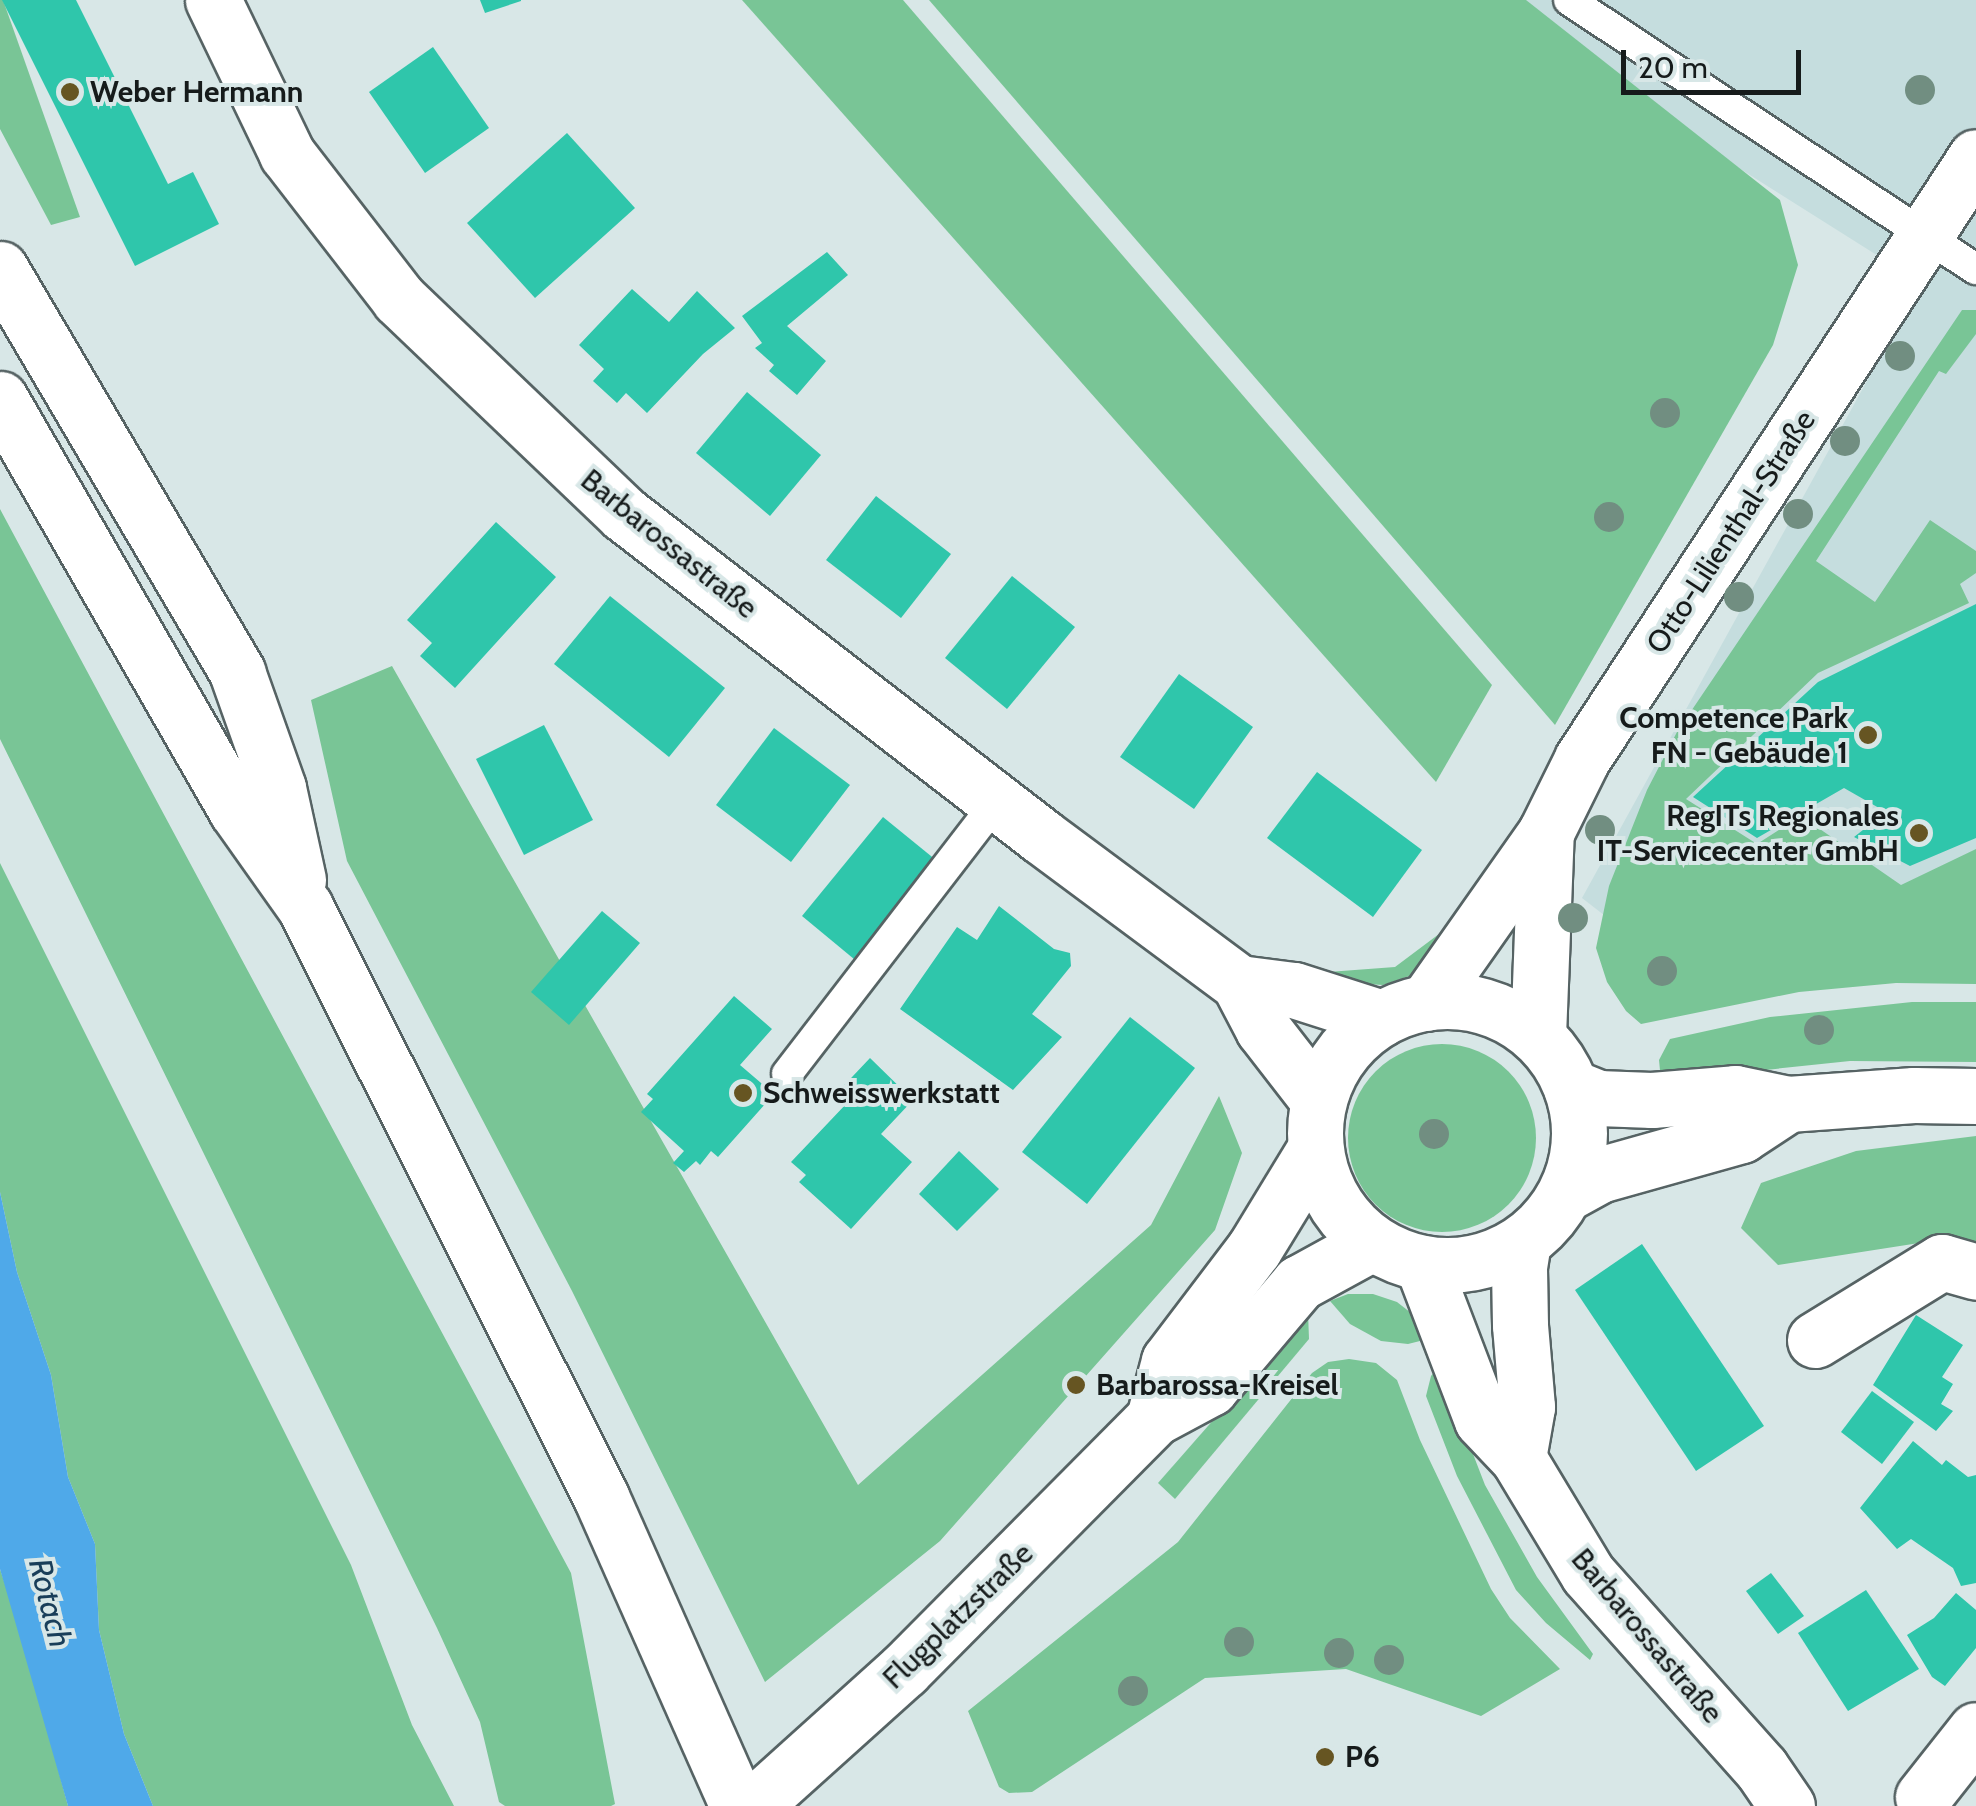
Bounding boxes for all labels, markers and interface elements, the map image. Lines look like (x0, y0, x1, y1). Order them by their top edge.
scale bar (1626, 30, 1806, 92)
text: 20 m (1638, 49, 1708, 86)
place label: Weber Hermann (90, 74, 303, 110)
marker: Weber Hermann (59, 81, 81, 103)
street label: Otto-Lilienthal-Straße (1639, 404, 1823, 660)
street label: Barbarossastraße (574, 462, 764, 626)
place label: Competence Park FN - Gebäude 1 (1619, 700, 1848, 770)
marker: Competence Park FN - Gebäude 1 (1857, 724, 1879, 746)
place label: RegITs Regionales IT-Servicecenter GmbH (1597, 798, 1899, 868)
marker: RegITs Regionales IT-Servicecenter GmbH (1908, 822, 1930, 844)
place label: Schweisswerkstatt (763, 1075, 1000, 1111)
marker: Schweisswerkstatt (732, 1082, 754, 1104)
place label: Barbarossa-Kreisel (1096, 1367, 1338, 1403)
marker: Barbarossa-Kreisel (1065, 1374, 1087, 1396)
street label: Flugplatzstraße (876, 1536, 1040, 1696)
street label: Barbarossastraße (1564, 1542, 1730, 1730)
water label: Rotach (20, 1555, 80, 1651)
place label: P6 (1345, 1739, 1380, 1775)
marker: P6 (1314, 1746, 1336, 1768)

